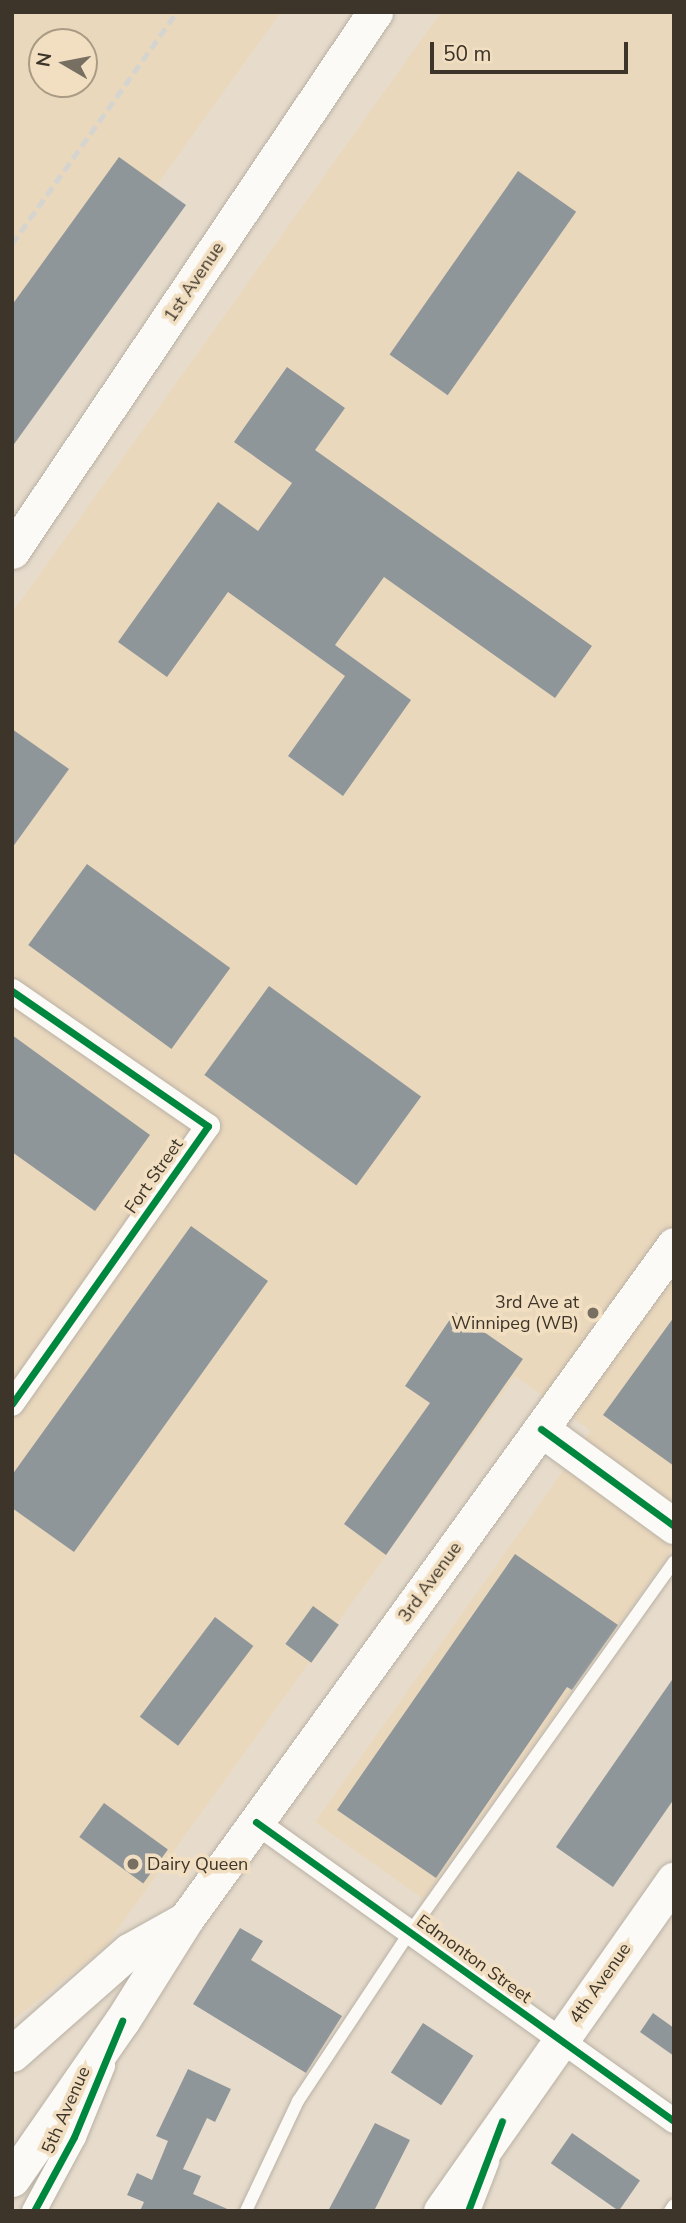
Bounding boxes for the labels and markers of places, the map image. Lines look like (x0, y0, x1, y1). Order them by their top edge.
place label: 3rd Ave at Winnipeg (WB) (451, 1292, 579, 1334)
marker: 3rd Ave at Winnipeg (WB) (585, 1305, 601, 1321)
place label: Dairy Queen (147, 1853, 248, 1875)
marker: Dairy Queen (125, 1856, 141, 1872)

